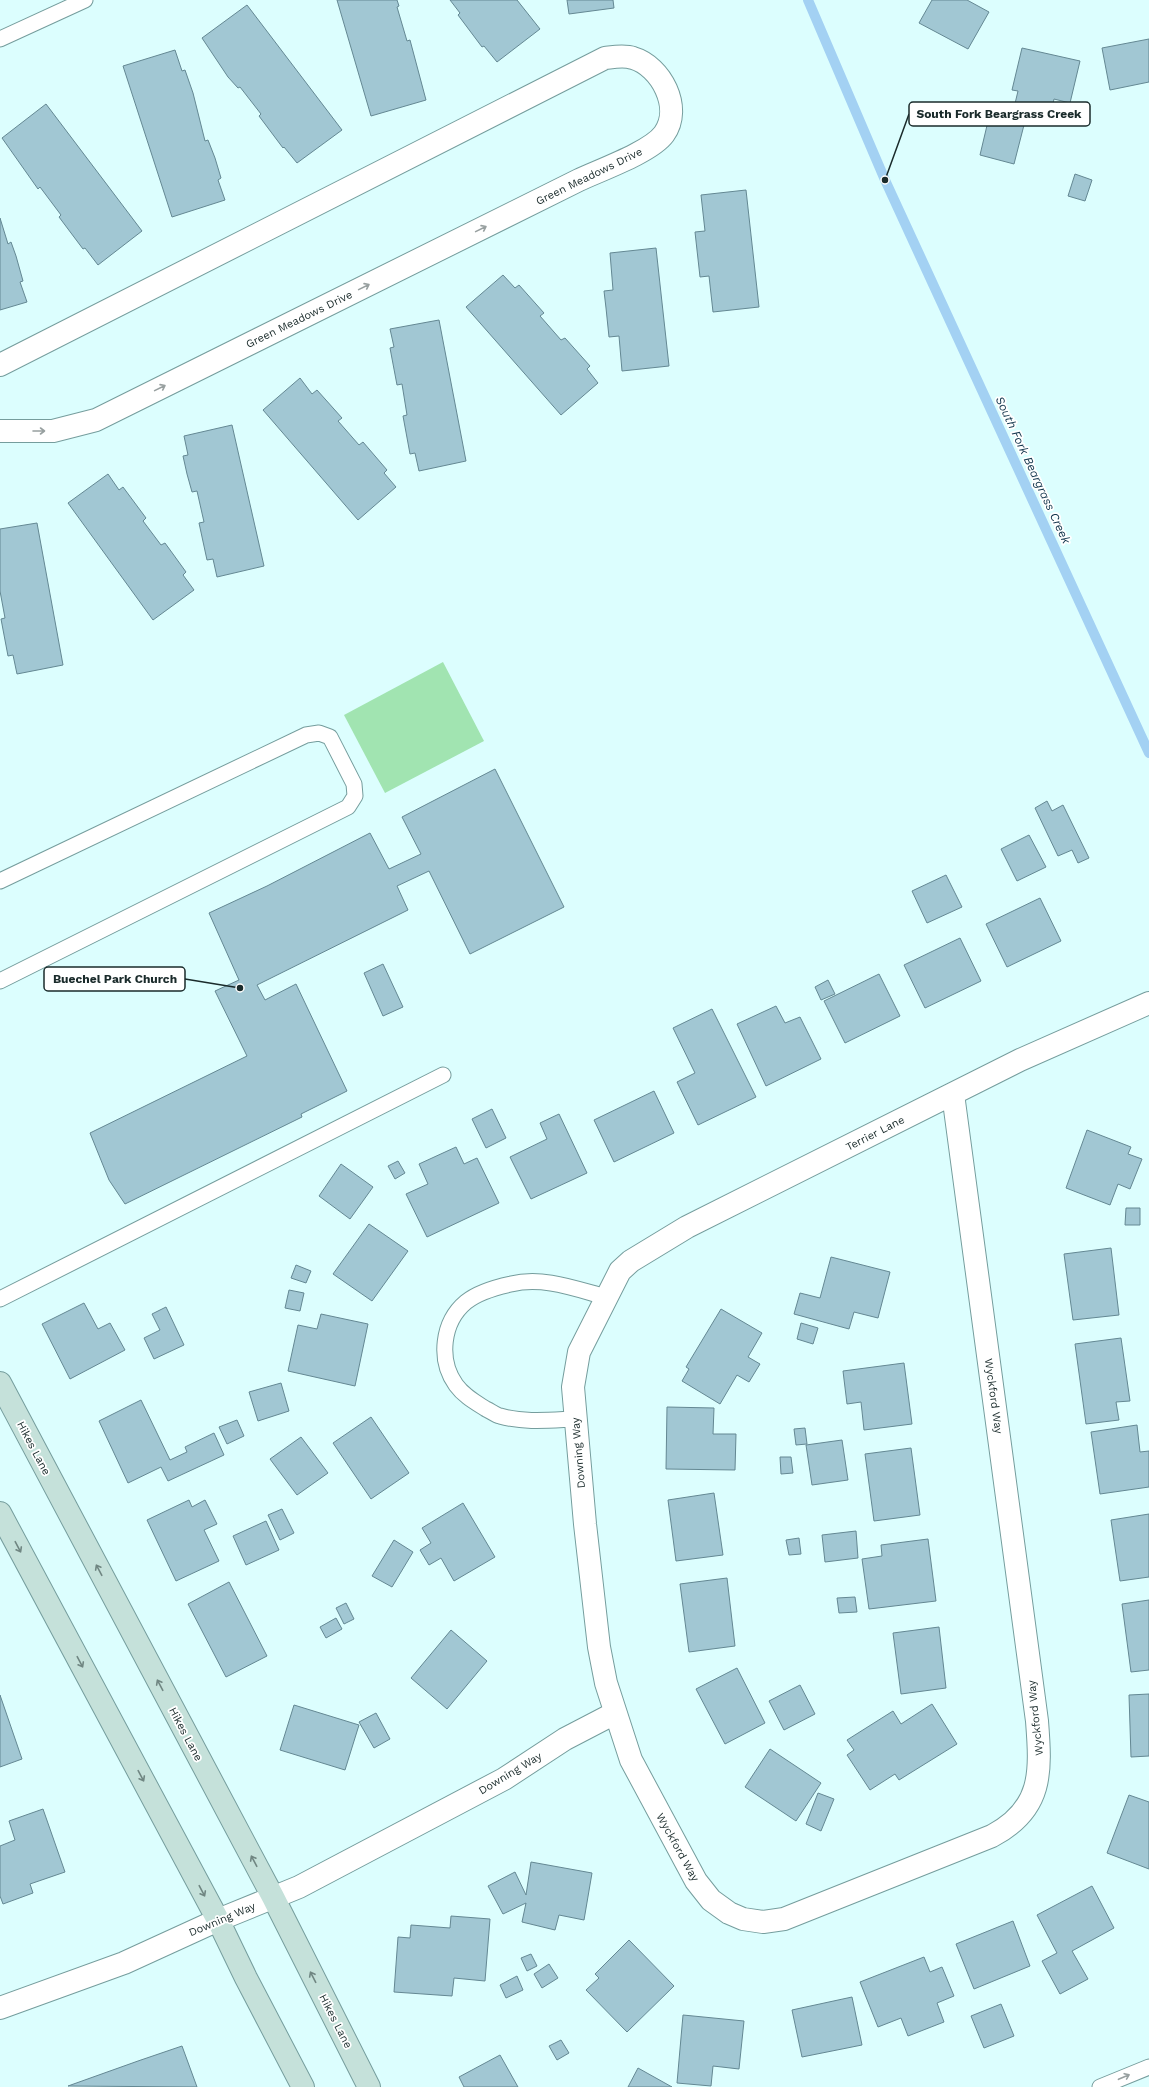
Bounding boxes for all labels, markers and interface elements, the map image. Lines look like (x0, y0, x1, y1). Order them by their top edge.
callout: South Fork Beargrass Creek (909, 102, 1090, 126)
text: South Fork Beargrass Creek (916, 107, 1082, 121)
street label: Green Meadows Drive (534, 145, 645, 208)
one-way arrow (475, 225, 487, 232)
one-way arrow (358, 283, 370, 290)
street label: Green Meadows Drive (244, 288, 355, 351)
one-way arrow (154, 384, 166, 391)
water label: South Fork Beargrass Creek (993, 394, 1074, 546)
one-way arrow (32, 427, 45, 435)
callout: Buechel Park Church (44, 967, 185, 991)
text: Buechel Park Church (53, 972, 177, 986)
street label: Terrier Lane (844, 1113, 907, 1154)
street label: Wyckford Way (982, 1358, 1005, 1435)
street label: Downing Way (569, 1417, 588, 1489)
street label: Hikes Lane (14, 1419, 53, 1477)
one-way arrow (15, 1541, 23, 1553)
one-way arrow (95, 1564, 103, 1576)
one-way arrow (76, 1656, 84, 1668)
one-way arrow (156, 1679, 163, 1691)
street label: Wyckford Way (1025, 1679, 1046, 1756)
street label: Hikes Lane (166, 1705, 205, 1763)
street label: Downing Way (476, 1749, 544, 1797)
one-way arrow (138, 1770, 145, 1782)
street label: Wyckford Way (653, 1811, 702, 1884)
one-way arrow (250, 1856, 257, 1868)
one-way arrow (199, 1885, 207, 1897)
street label: Downing Way (187, 1899, 258, 1939)
one-way arrow (309, 1971, 316, 1983)
street label: Hikes Lane (316, 1992, 355, 2050)
one-way arrow (1118, 2072, 1130, 2080)

